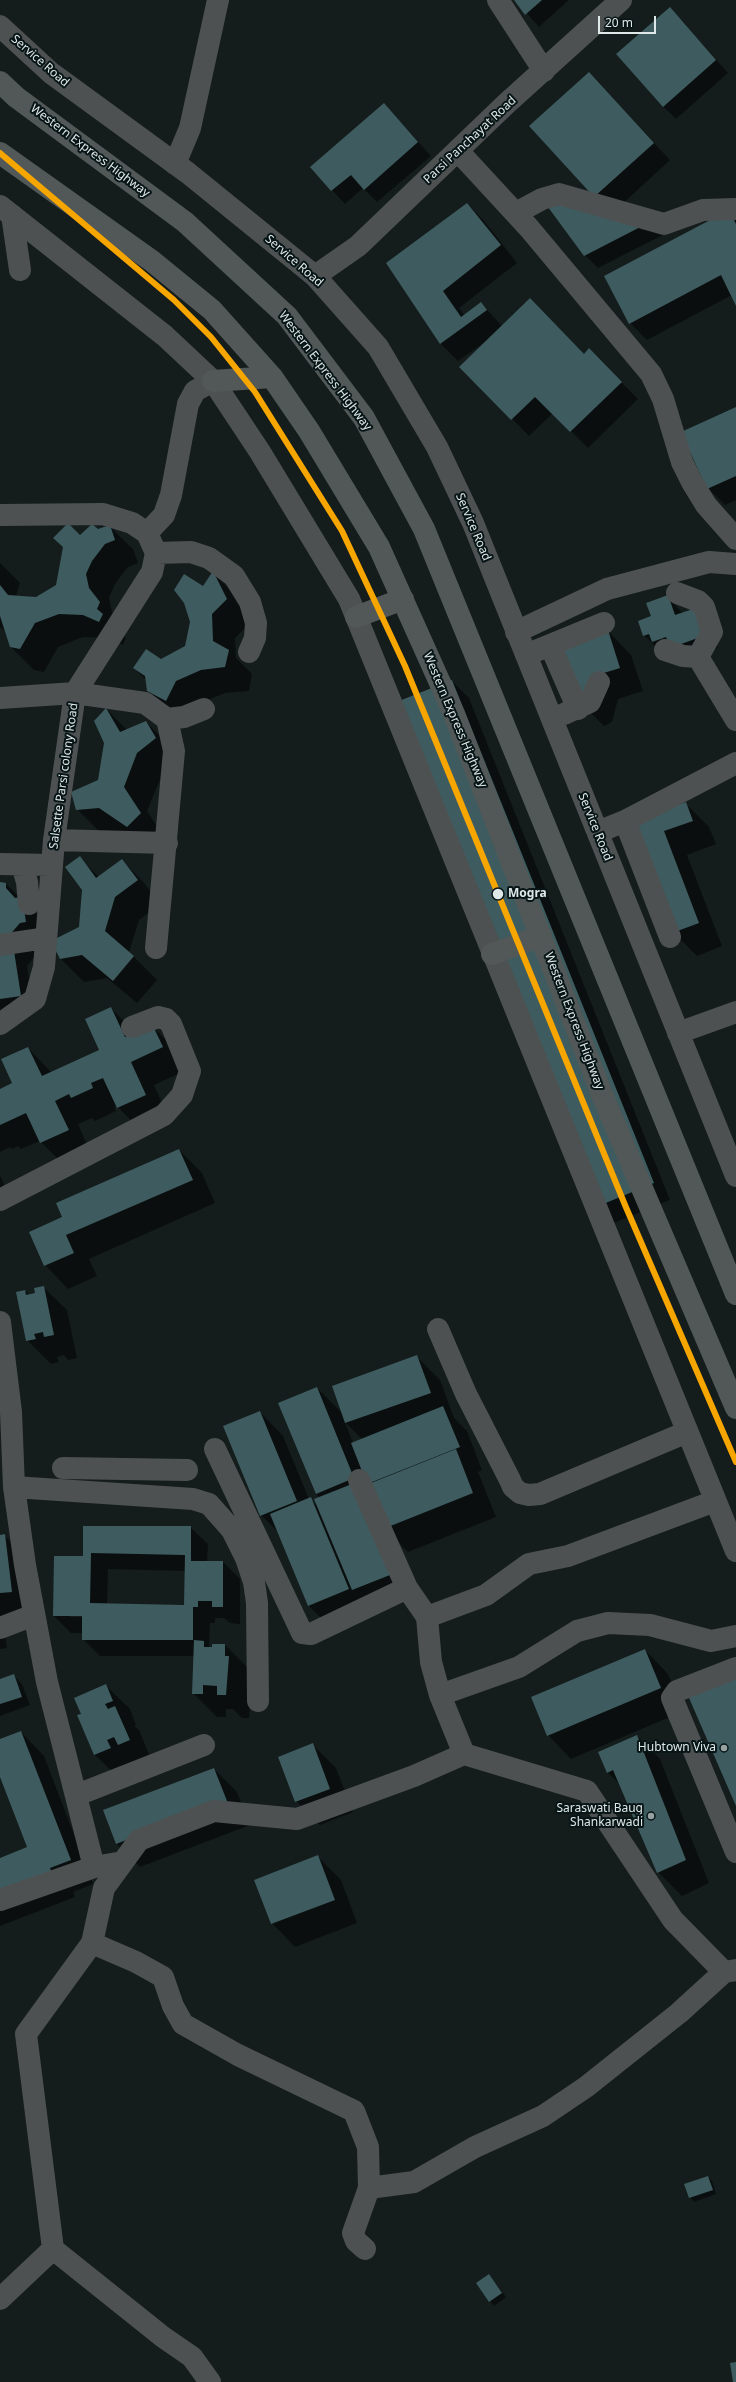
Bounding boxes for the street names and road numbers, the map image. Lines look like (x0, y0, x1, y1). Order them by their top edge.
street label: Service Road (8, 32, 72, 90)
street label: Parsi Panchayat Road (421, 93, 519, 187)
street label: Western Express Highway (28, 101, 152, 201)
street label: Service Road (262, 232, 326, 290)
street label: Western Express Highway (275, 309, 375, 433)
street label: Service Road (452, 491, 494, 563)
street label: Western Express Highway (420, 650, 490, 790)
street label: Salsette Parsi colony Road (47, 702, 81, 850)
street label: Service Road (575, 791, 615, 863)
street label: Western Express Highway (541, 950, 607, 1092)

